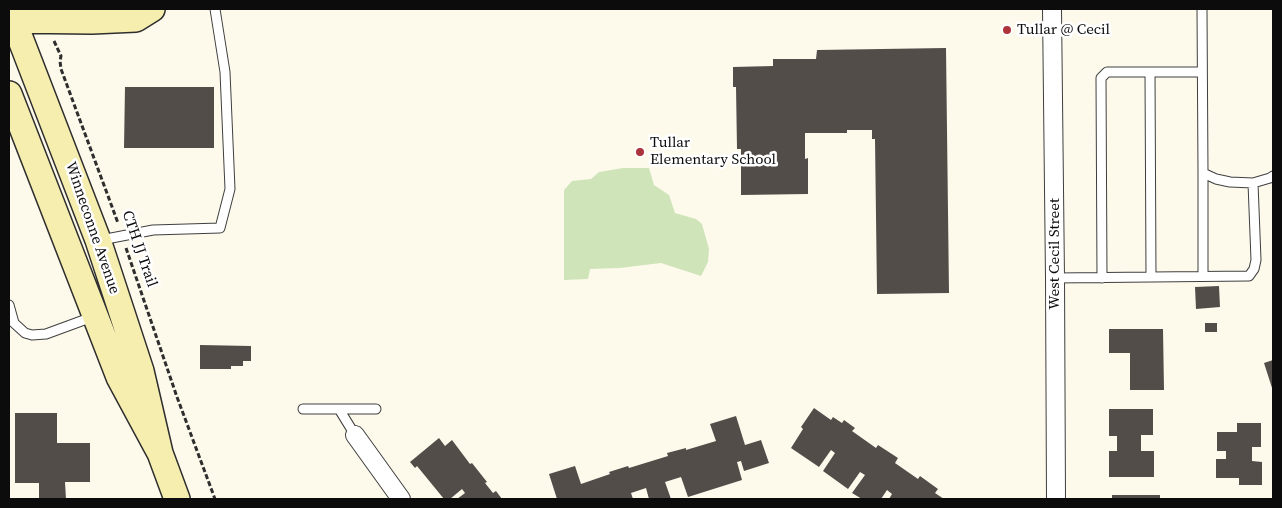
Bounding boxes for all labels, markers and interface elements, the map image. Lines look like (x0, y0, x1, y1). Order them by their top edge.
place label: Tullar @ Cecil (1017, 21, 1110, 39)
marker: Tullar @ Cecil (1001, 24, 1013, 36)
place label: Tullar Elementary School (650, 134, 776, 169)
marker: Tullar Elementary School (634, 146, 646, 158)
street label: Winneconne Avenue (61, 160, 123, 296)
street label: West Cecil Street (1046, 198, 1064, 310)
street label: CTH JJ Trail (118, 208, 160, 290)

